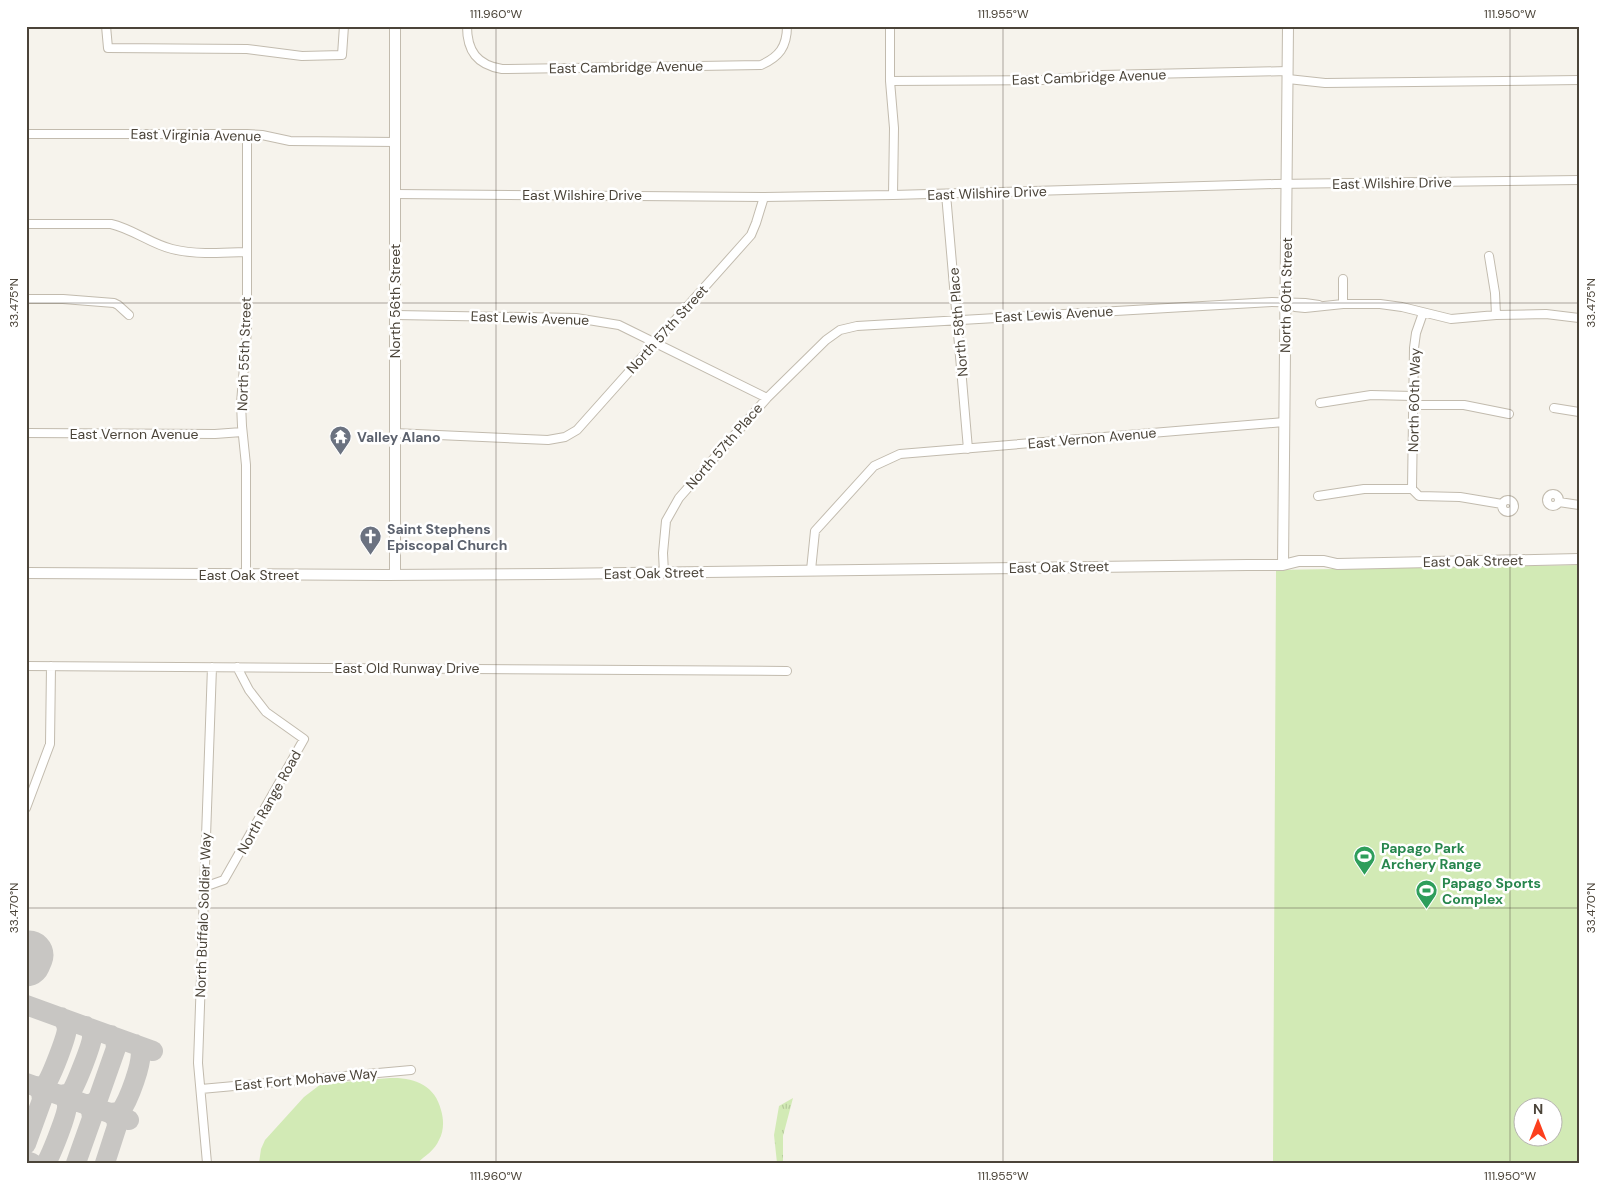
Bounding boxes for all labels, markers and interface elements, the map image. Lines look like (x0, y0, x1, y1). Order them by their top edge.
text: 111.960°W (470, 6, 523, 22)
text: 111.955°W (977, 6, 1029, 22)
text: 111.950°W (1484, 6, 1536, 22)
street label: East Cambridge Avenue (549, 57, 703, 77)
street label: East Cambridge Avenue (1012, 65, 1167, 89)
street label: East Virginia Avenue (131, 125, 262, 145)
street label: East Wilshire Drive (1332, 173, 1452, 193)
street label: East Wilshire Drive (927, 182, 1047, 204)
street label: East Wilshire Drive (522, 186, 642, 204)
street label: North 60th Street (1276, 237, 1296, 353)
street label: North 56th Street (386, 244, 404, 358)
street label: North 58th Place (944, 267, 972, 377)
text: 33.475°N (6, 278, 22, 328)
text: 33.475°N (1583, 278, 1599, 328)
street label: North 57th Street (622, 281, 712, 377)
street label: North 55th Street (233, 297, 255, 411)
street label: East Lewis Avenue (994, 302, 1114, 326)
street label: East Lewis Avenue (470, 307, 590, 329)
street label: North 60th Way (1404, 348, 1424, 452)
street label: North 57th Place (682, 399, 766, 493)
street label: East Vernon Avenue (1027, 423, 1157, 453)
street label: East Vernon Avenue (70, 425, 198, 443)
temple icon: Valley Alano (329, 425, 353, 456)
place label: Valley Alano (357, 428, 441, 446)
place label: Saint Stephens Episcopal Church (387, 520, 507, 554)
church icon: Saint Stephens Episcopal Church (359, 525, 383, 556)
street label: East Oak Street (1423, 551, 1523, 571)
street label: East Oak Street (1009, 557, 1109, 577)
street label: East Oak Street (604, 563, 704, 583)
street label: East Oak Street (199, 566, 299, 584)
street label: East Old Runway Drive (335, 659, 479, 677)
street label: North Range Road (233, 747, 305, 857)
street label: North Buffalo Soldier Way (191, 832, 215, 998)
place label: Papago Park Archery Range (1381, 839, 1481, 873)
sports icon: Papago Park Archery Range (1353, 844, 1377, 875)
place label: Papago Sports Complex (1442, 874, 1541, 908)
sports icon: Papago Sports Complex (1414, 879, 1438, 910)
text: 33.470°N (6, 883, 22, 933)
text: 33.470°N (1583, 883, 1599, 933)
street label: East Fort Mohave Way (234, 1064, 379, 1094)
north arrow (1512, 1096, 1562, 1146)
text: N (1533, 1100, 1543, 1118)
text: 111.960°W (470, 1168, 523, 1184)
text: 111.955°W (977, 1168, 1029, 1184)
text: 111.950°W (1484, 1168, 1536, 1184)

